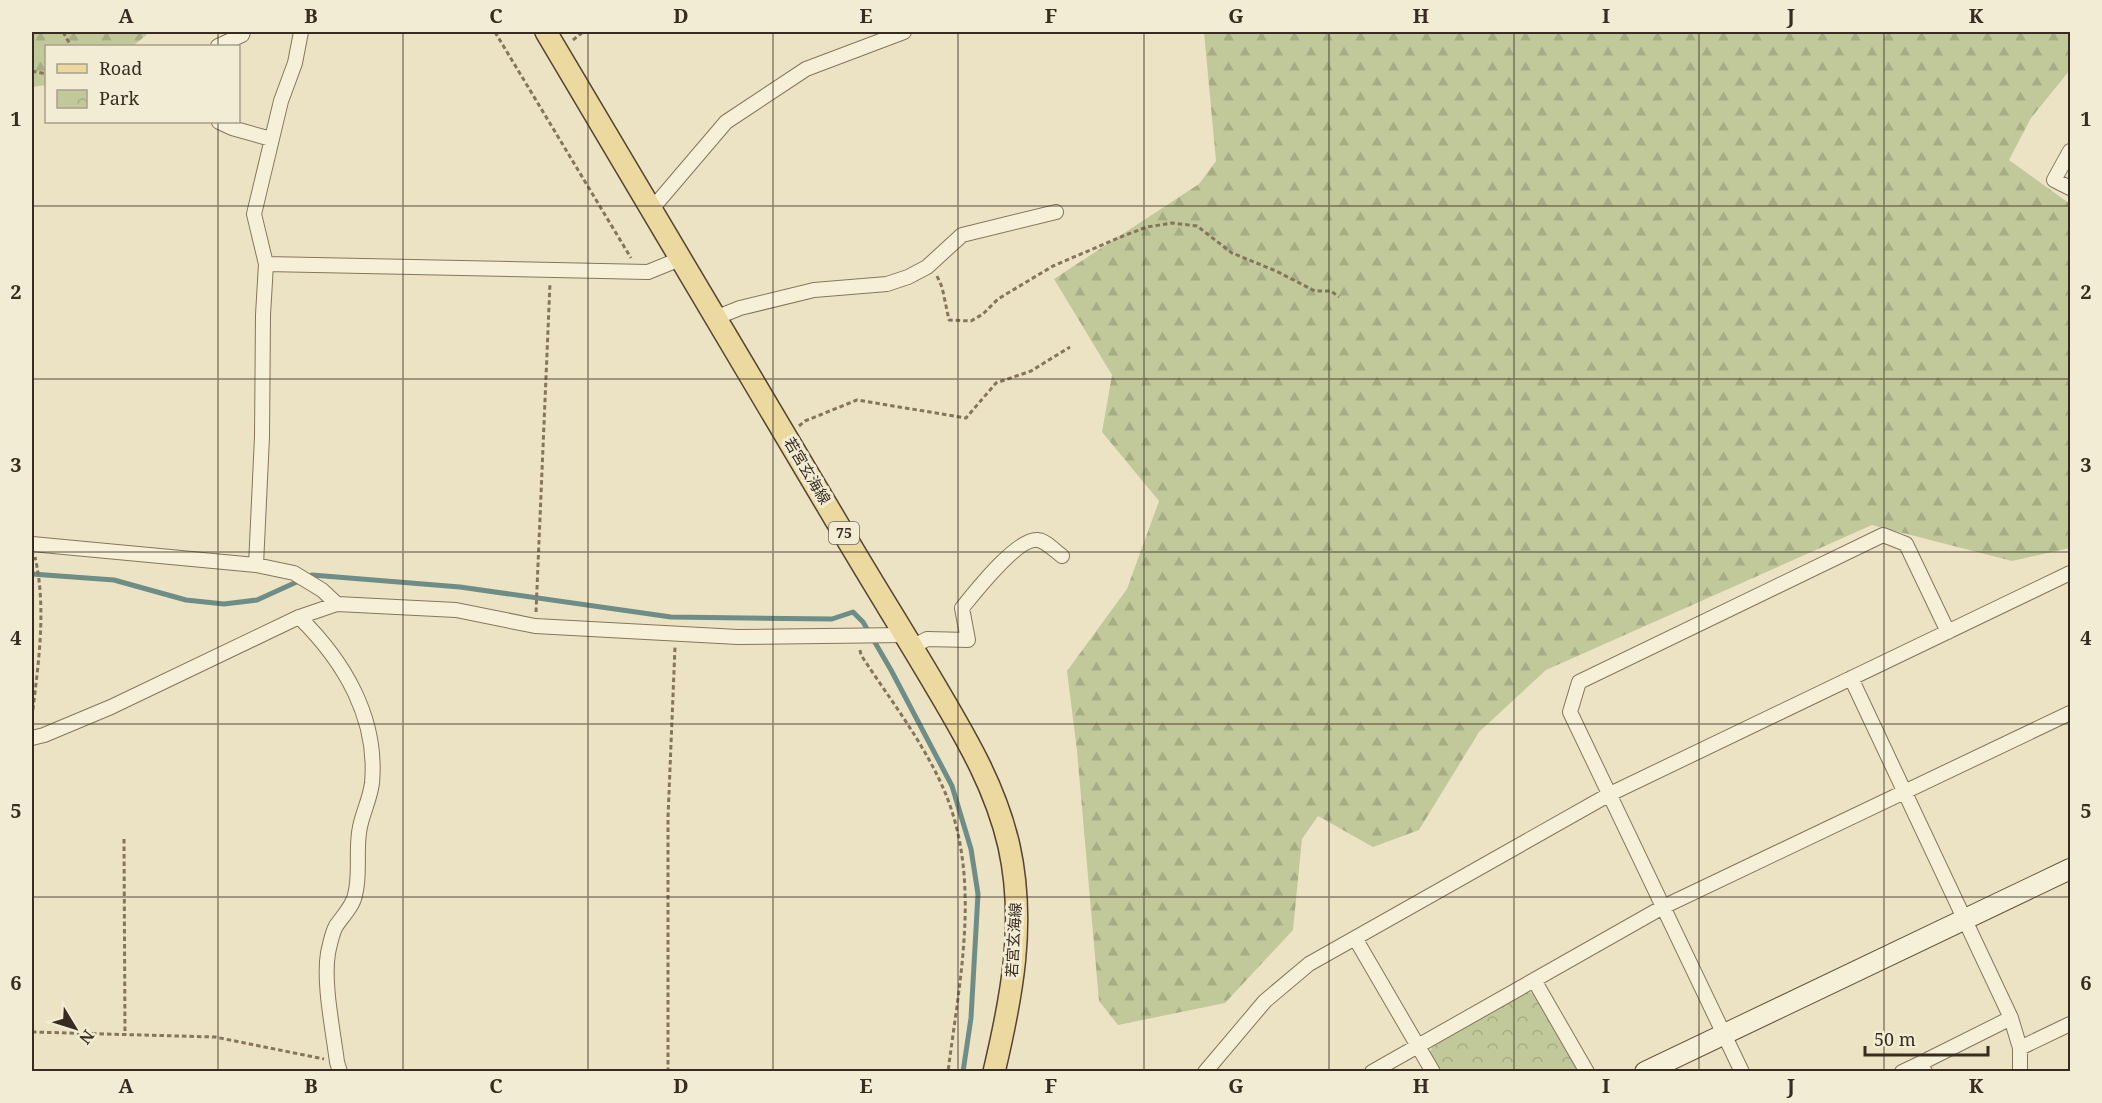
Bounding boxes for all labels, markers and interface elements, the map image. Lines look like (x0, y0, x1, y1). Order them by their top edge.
text: A (118, 2, 134, 29)
text: B (304, 2, 318, 29)
text: C (489, 2, 503, 29)
text: D (673, 2, 689, 29)
text: E (859, 2, 873, 29)
text: F (1045, 2, 1057, 29)
text: G (1228, 2, 1244, 29)
text: H (1413, 2, 1429, 29)
text: I (1602, 2, 1610, 29)
text: J (1786, 2, 1795, 29)
text: K (1969, 2, 1984, 29)
legend (45, 45, 240, 123)
text: Road (99, 56, 142, 80)
text: Park (99, 86, 139, 110)
text: 1 (10, 105, 22, 132)
text: 1 (2080, 105, 2092, 132)
text: 2 (10, 278, 22, 305)
text: 2 (2080, 278, 2092, 305)
street label: 若宮玄海線 (780, 433, 836, 508)
text: 3 (10, 451, 22, 478)
text: 3 (2080, 451, 2092, 478)
road number: 75 (829, 522, 859, 544)
text: 4 (10, 624, 22, 651)
text: 4 (2080, 624, 2092, 651)
text: 5 (10, 797, 22, 824)
text: 5 (2080, 797, 2092, 824)
street label: 若宮玄海線 (1001, 902, 1025, 978)
text: 6 (10, 969, 22, 996)
text: 6 (2080, 969, 2092, 996)
north arrow (45, 998, 105, 1058)
scale bar (1865, 1019, 1988, 1057)
text: N (74, 1025, 99, 1049)
text: 50 m (1874, 1027, 1916, 1051)
text: A (118, 1072, 134, 1099)
text: B (304, 1072, 318, 1099)
text: C (489, 1072, 503, 1099)
text: D (673, 1072, 689, 1099)
text: E (859, 1072, 873, 1099)
text: F (1045, 1072, 1057, 1099)
text: G (1228, 1072, 1244, 1099)
text: H (1413, 1072, 1429, 1099)
text: I (1602, 1072, 1610, 1099)
text: J (1786, 1072, 1795, 1099)
text: K (1969, 1072, 1984, 1099)

